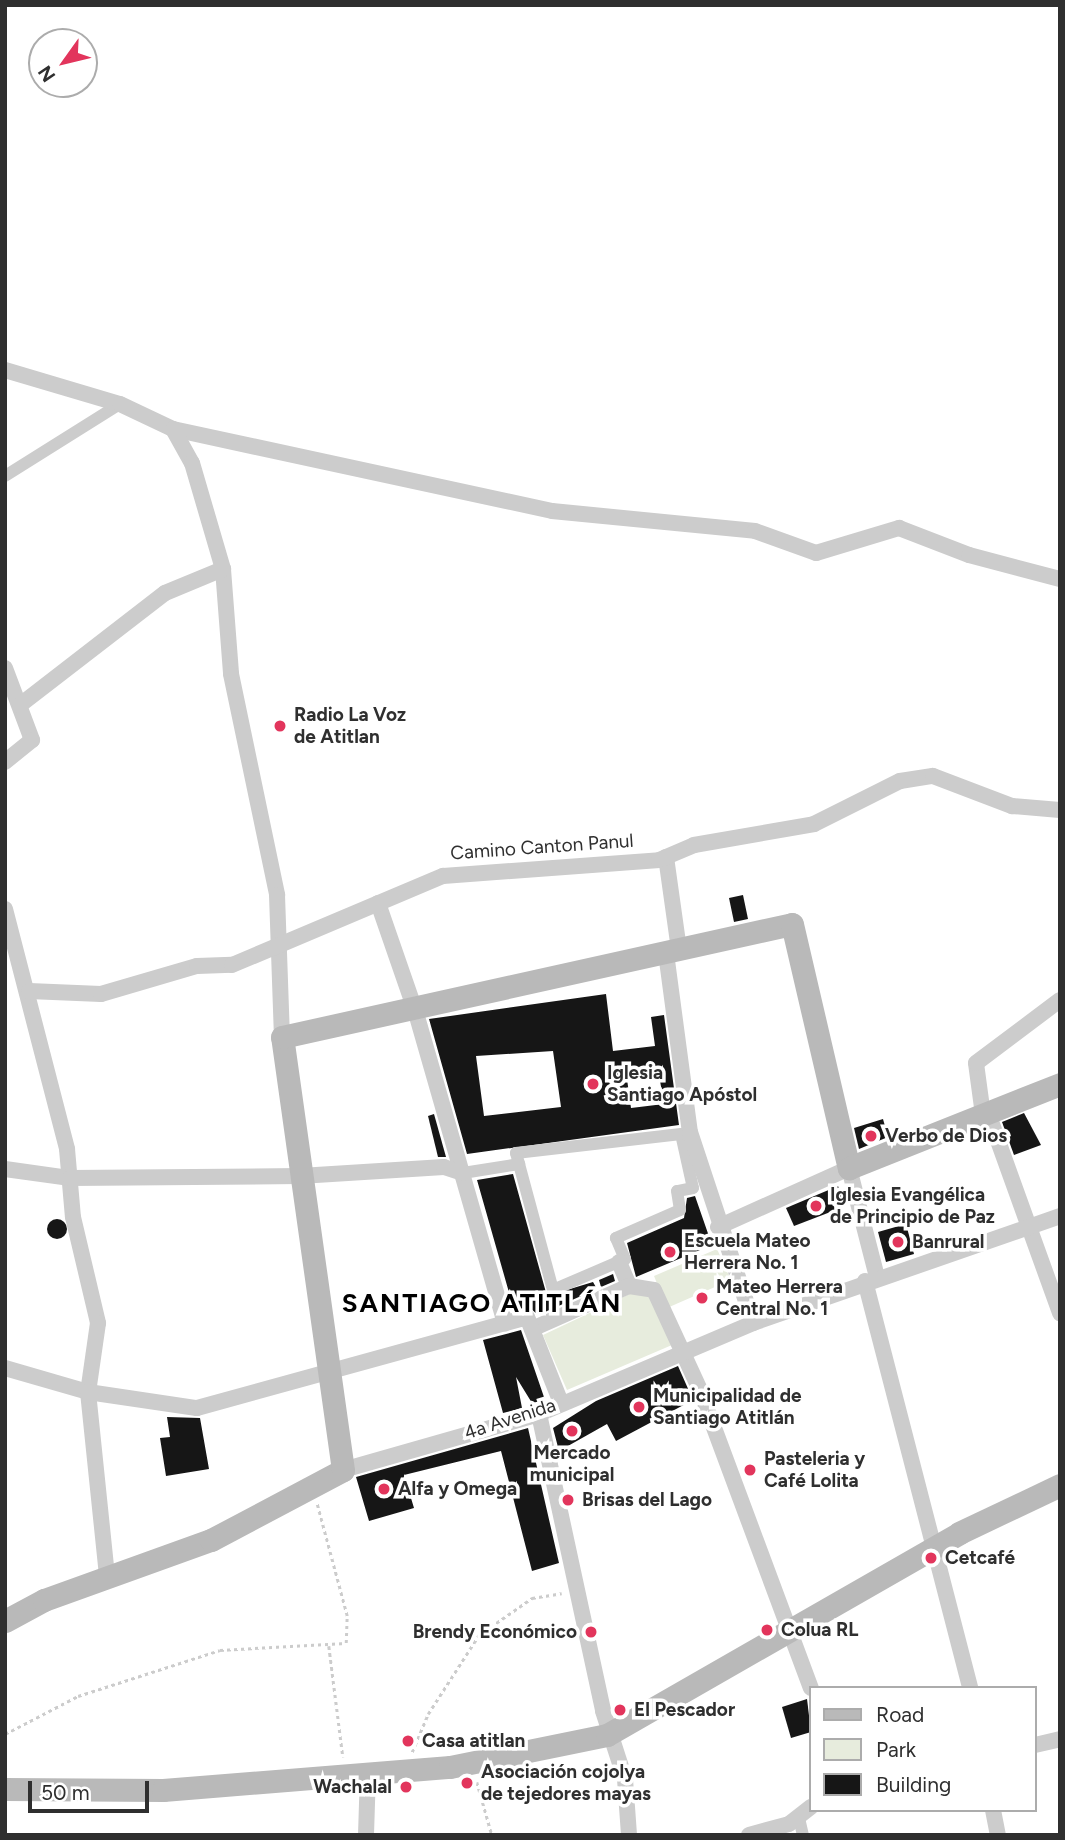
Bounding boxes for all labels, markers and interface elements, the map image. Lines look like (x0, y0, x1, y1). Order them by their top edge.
north arrow (28, 28, 98, 98)
text: N (33, 61, 60, 86)
place label: Radio La Voz de Atitlan (294, 704, 406, 748)
marker: Radio La Voz de Atitlan (272, 718, 288, 734)
street label: Camino Canton Panul (450, 829, 634, 865)
place label: Iglesia Santiago Apóstol (607, 1062, 757, 1106)
marker: Iglesia Santiago Apóstol (585, 1076, 601, 1092)
place label: Verbo de Dios (885, 1125, 1007, 1147)
marker: Verbo de Dios (863, 1128, 879, 1144)
place label: Iglesia Evangélica de Principio de Paz (830, 1184, 995, 1228)
marker: Iglesia Evangélica de Principio de Paz (808, 1198, 824, 1214)
place label: Escuela Mateo Herrera No. 1 (684, 1230, 811, 1274)
place label: Banrural (912, 1231, 985, 1253)
marker: Banrural (890, 1234, 906, 1250)
marker: Escuela Mateo Herrera No. 1 (662, 1244, 678, 1260)
place label: Mateo Herrera Central No. 1 (716, 1276, 843, 1320)
district label: SANTIAGO ATITLÁN (344, 1288, 620, 1320)
marker: Mateo Herrera Central No. 1 (694, 1290, 710, 1306)
place label: Municipalidad de Santiago Atitlán (653, 1385, 801, 1429)
street label: 4a Avenida (461, 1394, 559, 1444)
marker: Municipalidad de Santiago Atitlán (631, 1399, 647, 1415)
marker: Mercado municipal (564, 1423, 580, 1439)
place label: Mercado municipal (530, 1442, 614, 1486)
place label: Pasteleria y Café Lolita (764, 1448, 865, 1492)
marker: Pasteleria y Café Lolita (742, 1462, 758, 1478)
place label: Alfa y Omega (398, 1478, 517, 1500)
marker: Alfa y Omega (376, 1481, 392, 1497)
place label: Brisas del Lago (582, 1489, 712, 1511)
marker: Brisas del Lago (560, 1492, 576, 1508)
place label: Cetcafé (945, 1547, 1015, 1569)
marker: Cetcafé (923, 1550, 939, 1566)
place label: Colua RL (781, 1619, 858, 1641)
place label: Brendy Económico (413, 1621, 577, 1643)
marker: Colua RL (759, 1622, 775, 1638)
marker: Brendy Económico (583, 1624, 599, 1640)
legend (810, 1686, 1037, 1812)
place label: El Pescador (634, 1699, 735, 1721)
marker: El Pescador (612, 1702, 628, 1718)
text: Road (876, 1702, 924, 1727)
place label: Casa atitlan (422, 1730, 525, 1752)
marker: Casa atitlan (400, 1733, 416, 1749)
text: Park (876, 1737, 916, 1762)
place label: Asociación cojolya de tejedores mayas (481, 1761, 651, 1805)
scale bar (32, 1766, 152, 1810)
text: Building (876, 1772, 951, 1797)
marker: Asociación cojolya de tejedores mayas (459, 1775, 475, 1791)
place label: Wachalal (313, 1776, 392, 1798)
marker: Wachalal (398, 1779, 414, 1795)
text: 50 m (41, 1780, 90, 1805)

